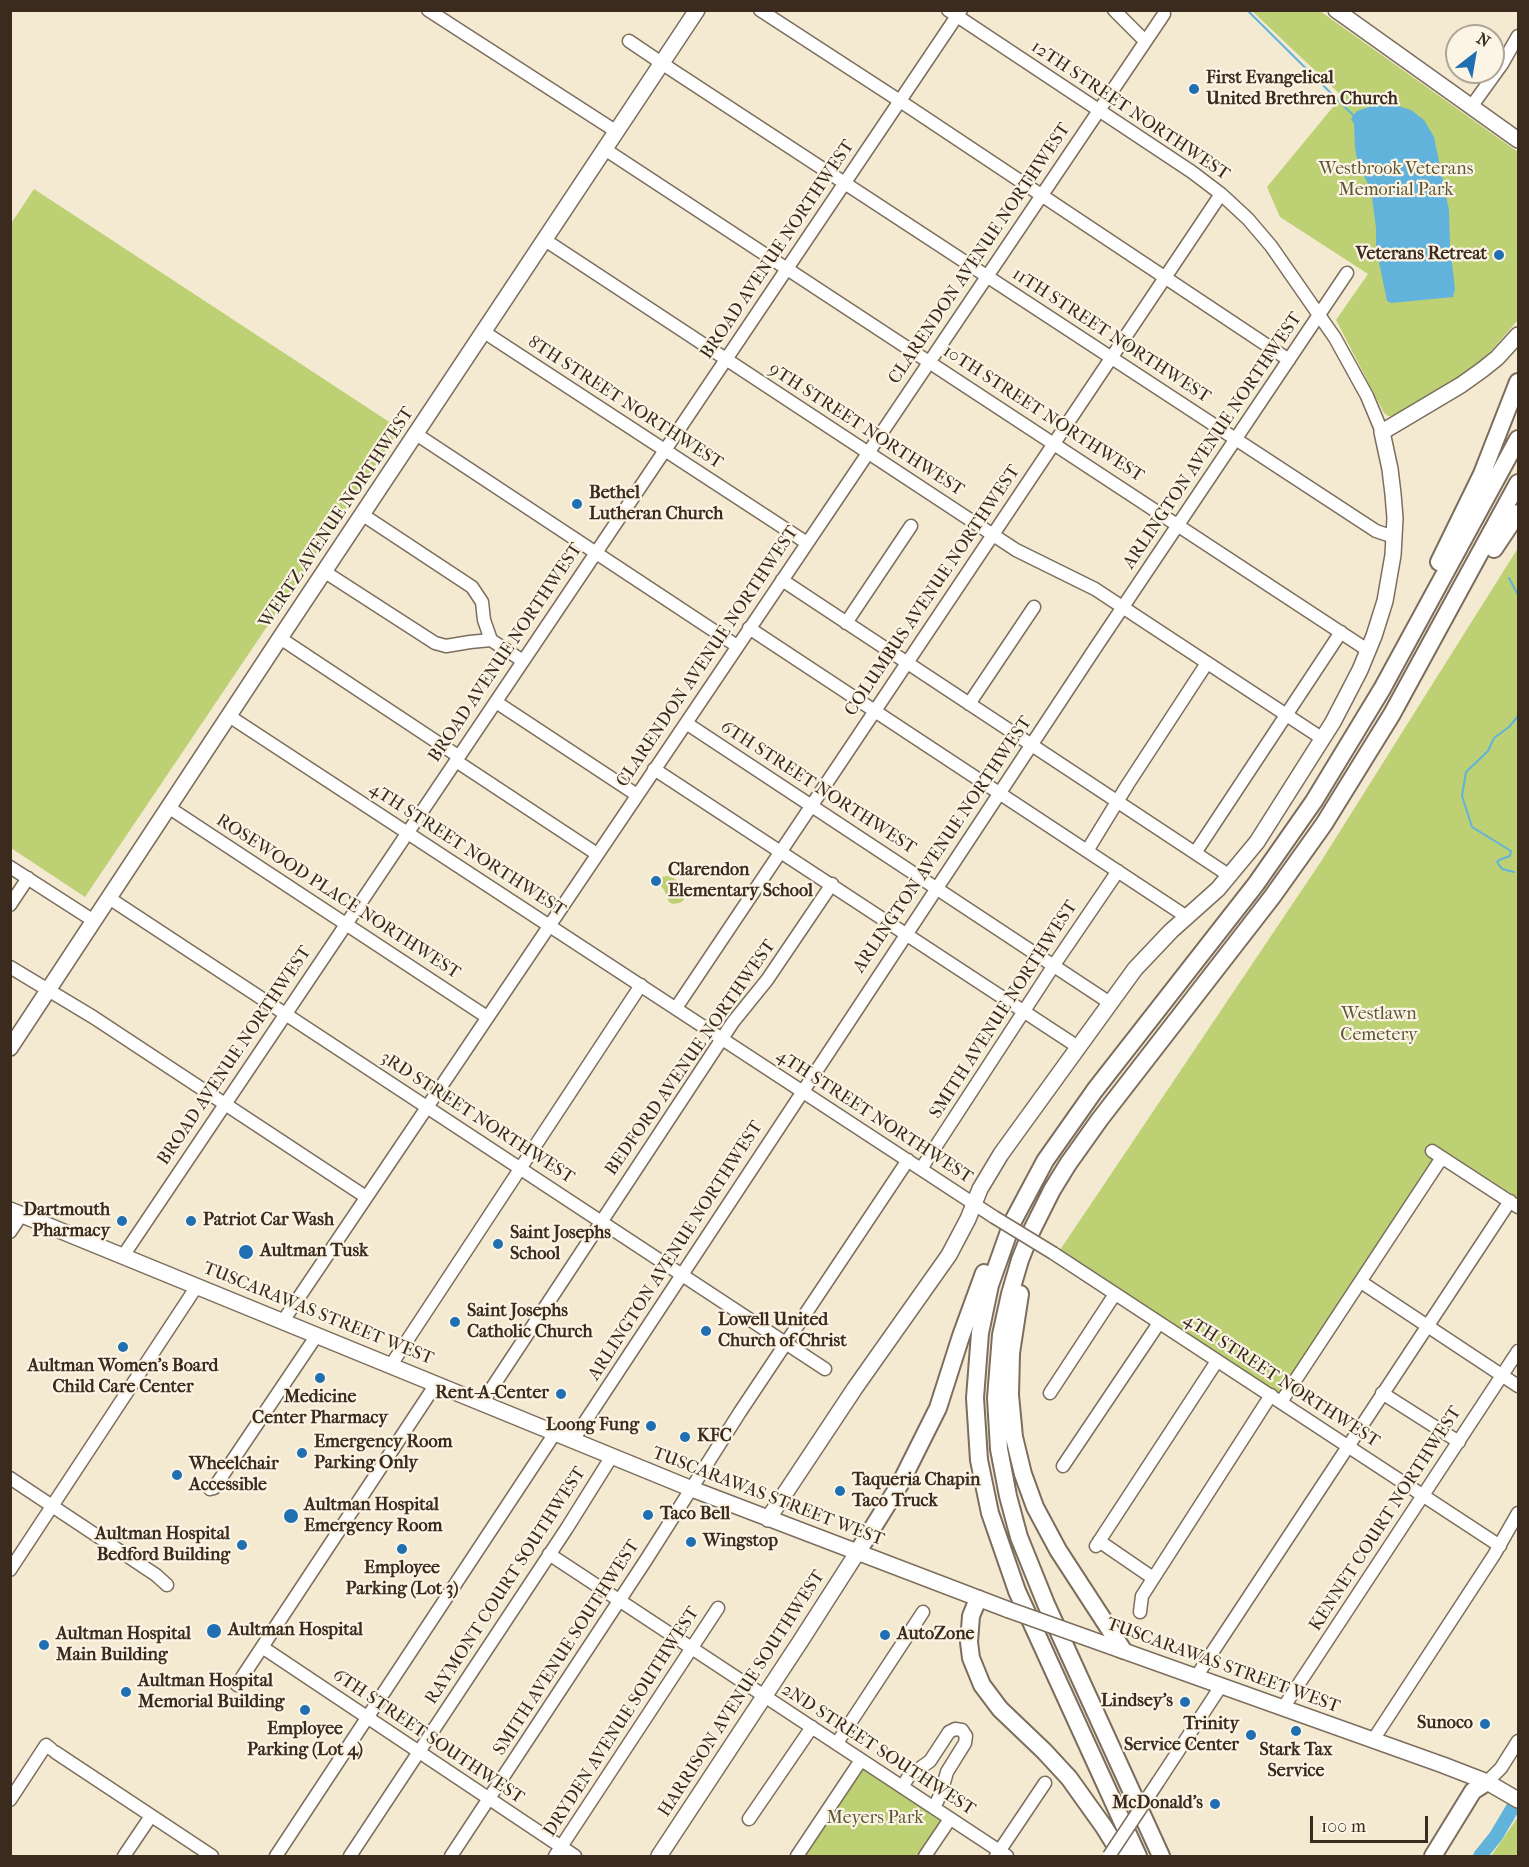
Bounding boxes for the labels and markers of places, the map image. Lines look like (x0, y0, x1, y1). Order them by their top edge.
place label: First Evangelical United Brethren Church (1206, 68, 1398, 110)
marker: First Evangelical United Brethren Church (1187, 82, 1201, 96)
place label: Veterans Retreat (1356, 244, 1487, 266)
marker: Veterans Retreat (1492, 248, 1506, 262)
place label: Bethel Lutheran Church (589, 483, 723, 526)
marker: Bethel Lutheran Church (570, 497, 584, 511)
place label: Clarendon Elementary School (668, 860, 813, 902)
marker: Clarendon Elementary School (649, 874, 663, 888)
place label: Dartmouth Pharmacy (23, 1200, 110, 1242)
place label: Patriot Car Wash (203, 1210, 334, 1232)
marker: Dartmouth Pharmacy (115, 1214, 129, 1228)
marker: Patriot Car Wash (184, 1214, 198, 1228)
place label: Saint Josephs School (510, 1223, 611, 1266)
marker: Saint Josephs School (491, 1237, 505, 1251)
place label: Aultman Tusk (260, 1241, 368, 1263)
marker: Aultman Tusk (237, 1243, 255, 1261)
place label: Saint Josephs Catholic Church (467, 1301, 593, 1344)
place label: Lowell United Church of Christ (718, 1310, 847, 1352)
marker: Saint Josephs Catholic Church (448, 1315, 462, 1329)
marker: Lowell United Church of Christ (699, 1324, 713, 1338)
marker: Aultman Women's Board Child Care Center (116, 1340, 130, 1354)
place label: Aultman Women's Board Child Care Center (28, 1356, 218, 1398)
marker: Medicine Center Pharmacy (313, 1371, 327, 1385)
place label: Rent-A-Center (435, 1383, 549, 1405)
place label: Medicine Center Pharmacy (252, 1387, 388, 1430)
marker: Rent-A-Center (554, 1387, 568, 1401)
place label: Loong Fung (546, 1415, 639, 1437)
marker: Loong Fung (644, 1419, 658, 1433)
place label: KFC (697, 1426, 732, 1448)
marker: KFC (678, 1430, 692, 1444)
place label: Emergency Room Parking Only (314, 1432, 453, 1474)
marker: Emergency Room Parking Only (295, 1446, 309, 1460)
place label: Wheelchair Accessible (189, 1454, 279, 1496)
marker: Wheelchair Accessible (170, 1468, 184, 1482)
place label: Taqueria Chapin Taco Truck (852, 1470, 980, 1512)
marker: Taqueria Chapin Taco Truck (833, 1484, 847, 1498)
place label: Aultman Hospital Emergency Room (304, 1495, 443, 1538)
place label: Taco Bell (660, 1504, 730, 1526)
marker: Aultman Hospital Emergency Room (282, 1507, 300, 1525)
marker: Taco Bell (641, 1508, 655, 1522)
place label: Aultman Hospital Bedford Building (95, 1524, 230, 1567)
place label: Wingstop (703, 1531, 778, 1553)
marker: Wingstop (684, 1535, 698, 1549)
marker: Aultman Hospital Bedford Building (235, 1538, 249, 1552)
marker: Employee Parking (Lot 3) (395, 1542, 409, 1556)
place label: Employee Parking (Lot 3) (346, 1558, 458, 1600)
place label: Aultman Hospital (228, 1620, 363, 1642)
marker: Aultman Hospital (205, 1622, 223, 1640)
place label: Aultman Hospital Main Building (56, 1624, 191, 1666)
place label: AutoZone (897, 1624, 974, 1646)
marker: AutoZone (878, 1628, 892, 1642)
marker: Aultman Hospital Main Building (37, 1638, 51, 1652)
place label: Aultman Hospital Memorial Building (138, 1671, 284, 1714)
marker: Aultman Hospital Memorial Building (119, 1685, 133, 1699)
place label: Lindsey's (1101, 1691, 1173, 1713)
marker: Lindsey's (1178, 1695, 1192, 1709)
marker: Employee Parking (Lot 4) (298, 1703, 312, 1717)
place label: Sunoco (1417, 1713, 1473, 1735)
place label: Trinity Service Center (1124, 1714, 1239, 1756)
marker: Sunoco (1478, 1717, 1492, 1731)
place label: Employee Parking (Lot 4) (247, 1719, 363, 1762)
marker: Stark Tax Service (1289, 1724, 1303, 1738)
marker: Trinity Service Center (1244, 1728, 1258, 1742)
place label: Stark Tax Service (1260, 1740, 1332, 1782)
place label: McDonald's (1112, 1793, 1203, 1815)
marker: McDonald's (1208, 1797, 1222, 1811)

